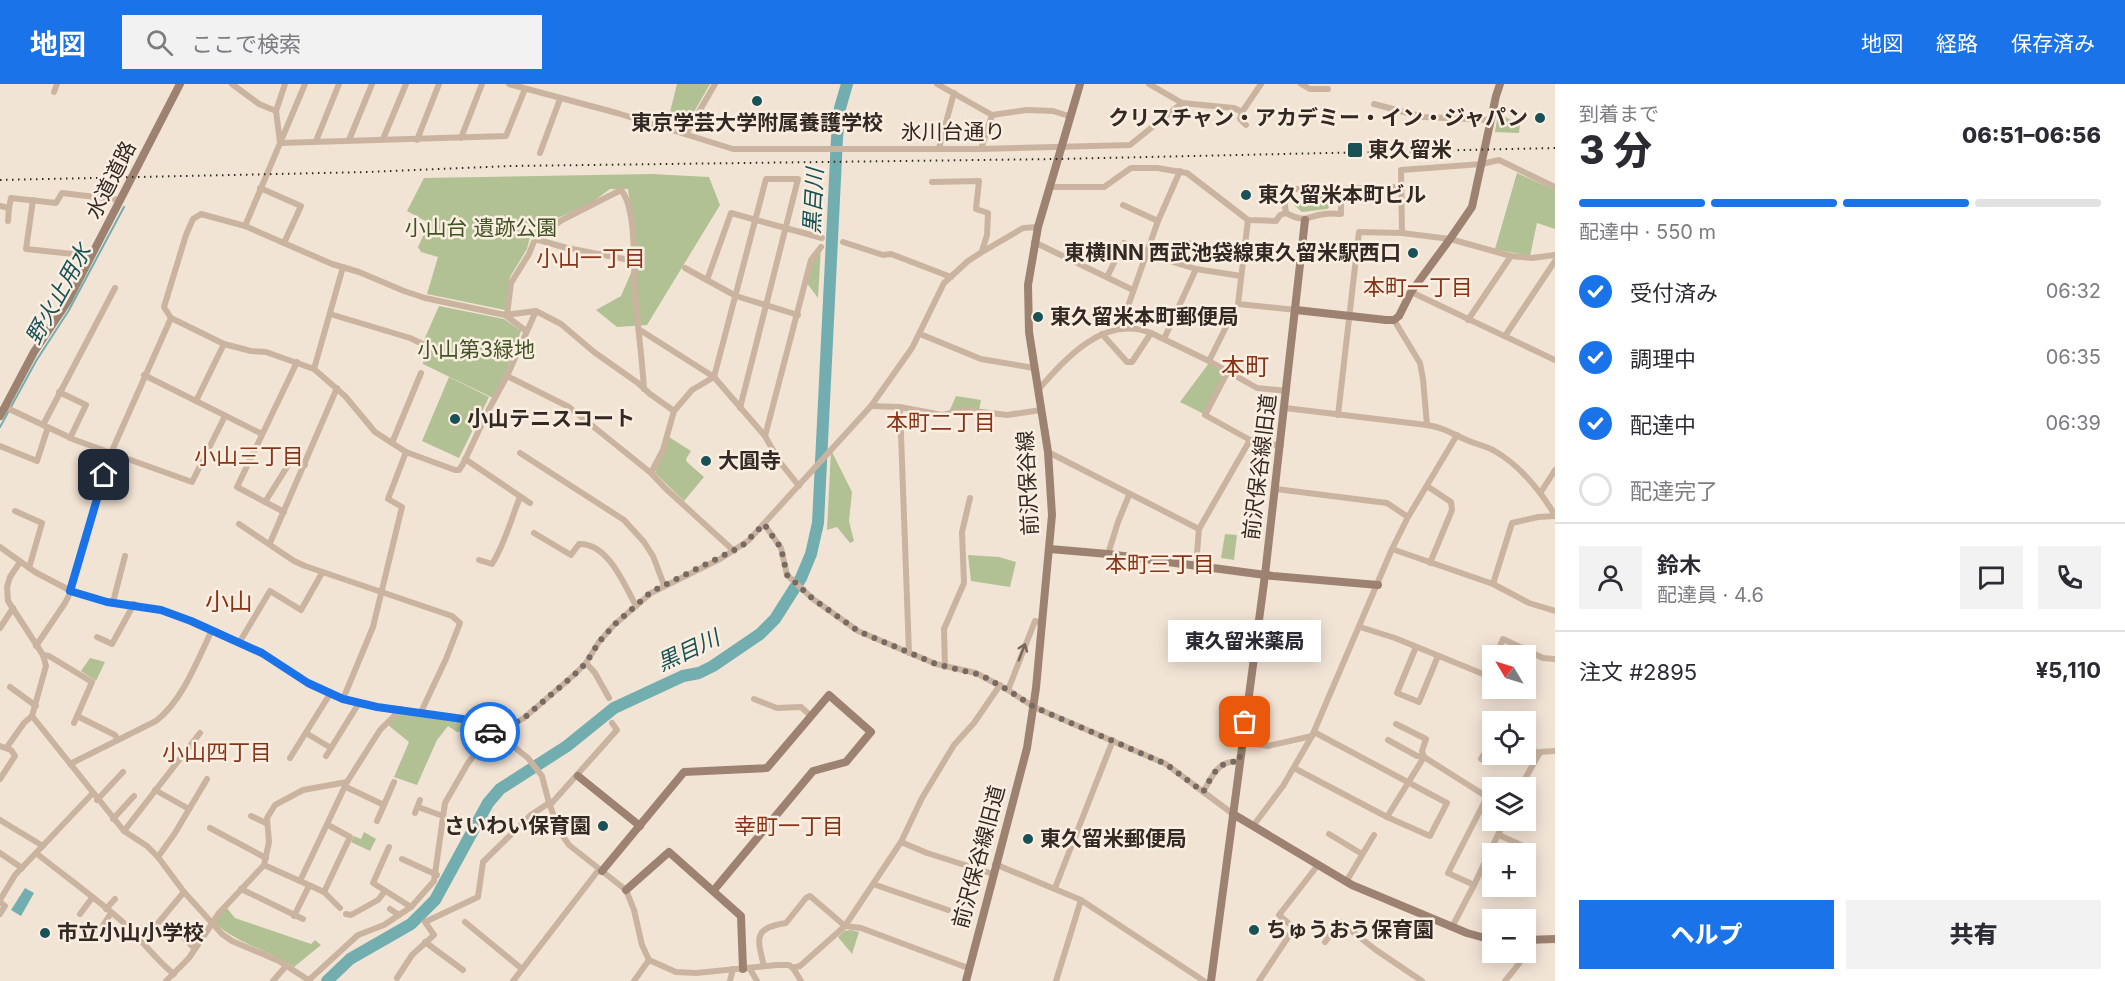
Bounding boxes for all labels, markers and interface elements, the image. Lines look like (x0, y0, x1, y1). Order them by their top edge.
search box (122, 15, 542, 69)
icon: search (143, 26, 176, 59)
text: 地図 (30, 27, 86, 61)
text: ここで検索 (191, 31, 301, 57)
text: 地図 (1861, 31, 1903, 56)
text: 経路 (1936, 31, 1978, 56)
text: 保存済み (2011, 31, 2095, 56)
marker: 東京学芸大学附属養護学校 (750, 94, 764, 108)
text: 到着まで (1579, 102, 1659, 126)
place label: クリスチャン・アカデミー・イン・ジャパン (1108, 105, 1528, 130)
place label: 東京学芸大学附属養護学校 (631, 110, 883, 135)
marker: クリスチャン・アカデミー・イン・ジャパン (1533, 111, 1547, 125)
street label: 氷川台通り (901, 119, 1006, 144)
text: 06:51–06:56 (1962, 122, 2101, 148)
text: 3 分 (1579, 126, 1652, 173)
street label: 水道道路 (80, 137, 141, 223)
place label: 東久留米 (1368, 137, 1452, 162)
marker: 東久留米 (1346, 141, 1364, 159)
water label: 黒目川 (798, 165, 828, 235)
place label: 東久留米本町ビル (1258, 182, 1426, 207)
marker: 東久留米本町ビル (1239, 188, 1253, 202)
park label: 小山台 遺跡公園 (405, 215, 557, 240)
text: 配達中 · 550 m (1579, 220, 1716, 244)
water label: 野火止用水 (20, 238, 97, 348)
place label: 東横INN 西武池袋線東久留米駅西口 (1064, 240, 1401, 265)
district label: 小山一丁目 (536, 245, 646, 271)
marker: 東横INN 西武池袋線東久留米駅西口 (1406, 246, 1420, 260)
district label: 本町一丁目 (1363, 274, 1473, 300)
icon: check (1579, 275, 1612, 308)
text: 06:32 (2046, 279, 2101, 303)
text: 受付済み (1630, 280, 1718, 306)
place label: 東久留米本町郵便局 (1050, 304, 1239, 329)
marker: 東久留米本町郵便局 (1031, 310, 1045, 324)
park label: 小山第3緑地 (417, 337, 535, 362)
icon: check (1579, 341, 1612, 374)
text: 06:35 (2046, 345, 2101, 369)
text: 調理中 (1630, 346, 1696, 372)
district label: 本町 (1221, 352, 1269, 381)
street label: 前沢保谷線旧道 (1238, 392, 1281, 541)
place label: 小山テニスコート (467, 406, 635, 431)
icon: check (1579, 407, 1612, 440)
district label: 本町二丁目 (886, 409, 996, 435)
text: 06:39 (2045, 411, 2101, 435)
marker: 小山テニスコート (448, 412, 462, 426)
text: 配達中 (1630, 412, 1696, 438)
street label: 前沢保谷線 (1012, 430, 1043, 536)
district label: 小山三丁目 (194, 443, 304, 469)
place label: 大圓寺 (718, 448, 781, 473)
pin (78, 449, 129, 500)
marker: 大圓寺 (699, 454, 713, 468)
icon: home (87, 458, 120, 491)
text: 配達完了 (1630, 478, 1718, 504)
button: person (1579, 546, 1642, 609)
button: chat (1960, 546, 2023, 609)
button: phone (2038, 546, 2101, 609)
district label: 本町三丁目 (1105, 551, 1215, 577)
text: 鈴木 (1657, 552, 1701, 578)
text: 配達員 · 4.6 (1657, 583, 1764, 607)
district label: 小山 (205, 587, 253, 616)
callout: 東久留米薬局 (1168, 620, 1322, 662)
water label: 黒目川 (653, 623, 725, 676)
text: 東久留米薬局 (1185, 629, 1305, 653)
one-way arrow (1017, 643, 1028, 661)
north arrow (1482, 645, 1536, 699)
map controls (1482, 645, 1536, 963)
text: ¥5,110 (2036, 657, 2101, 683)
text: 注文 #2895 (1579, 659, 1697, 685)
pin (1219, 696, 1270, 747)
courier (460, 702, 520, 762)
icon: bag (1228, 705, 1261, 738)
button: locate (1482, 711, 1536, 765)
icon: car (474, 716, 507, 749)
district label: 小山四丁目 (162, 739, 272, 765)
button: layers (1482, 777, 1536, 831)
street label: 前沢保谷線旧道 (947, 783, 1010, 931)
place label: さいわい保育園 (444, 813, 591, 838)
district label: 幸町一丁目 (734, 813, 844, 839)
marker: さいわい保育園 (596, 819, 610, 833)
place label: 東久留米郵便局 (1040, 826, 1187, 851)
marker: 東久留米郵便局 (1021, 832, 1035, 846)
button: + (1482, 843, 1536, 897)
button: ヘルプ (1579, 900, 1834, 969)
button: 共有 (1846, 900, 2101, 969)
button: − (1482, 909, 1536, 963)
place label: ちゅうおう保育園 (1266, 917, 1434, 942)
place label: 市立小山小学校 (57, 920, 204, 945)
marker: ちゅうおう保育園 (1247, 923, 1261, 937)
marker: 市立小山小学校 (38, 926, 52, 940)

